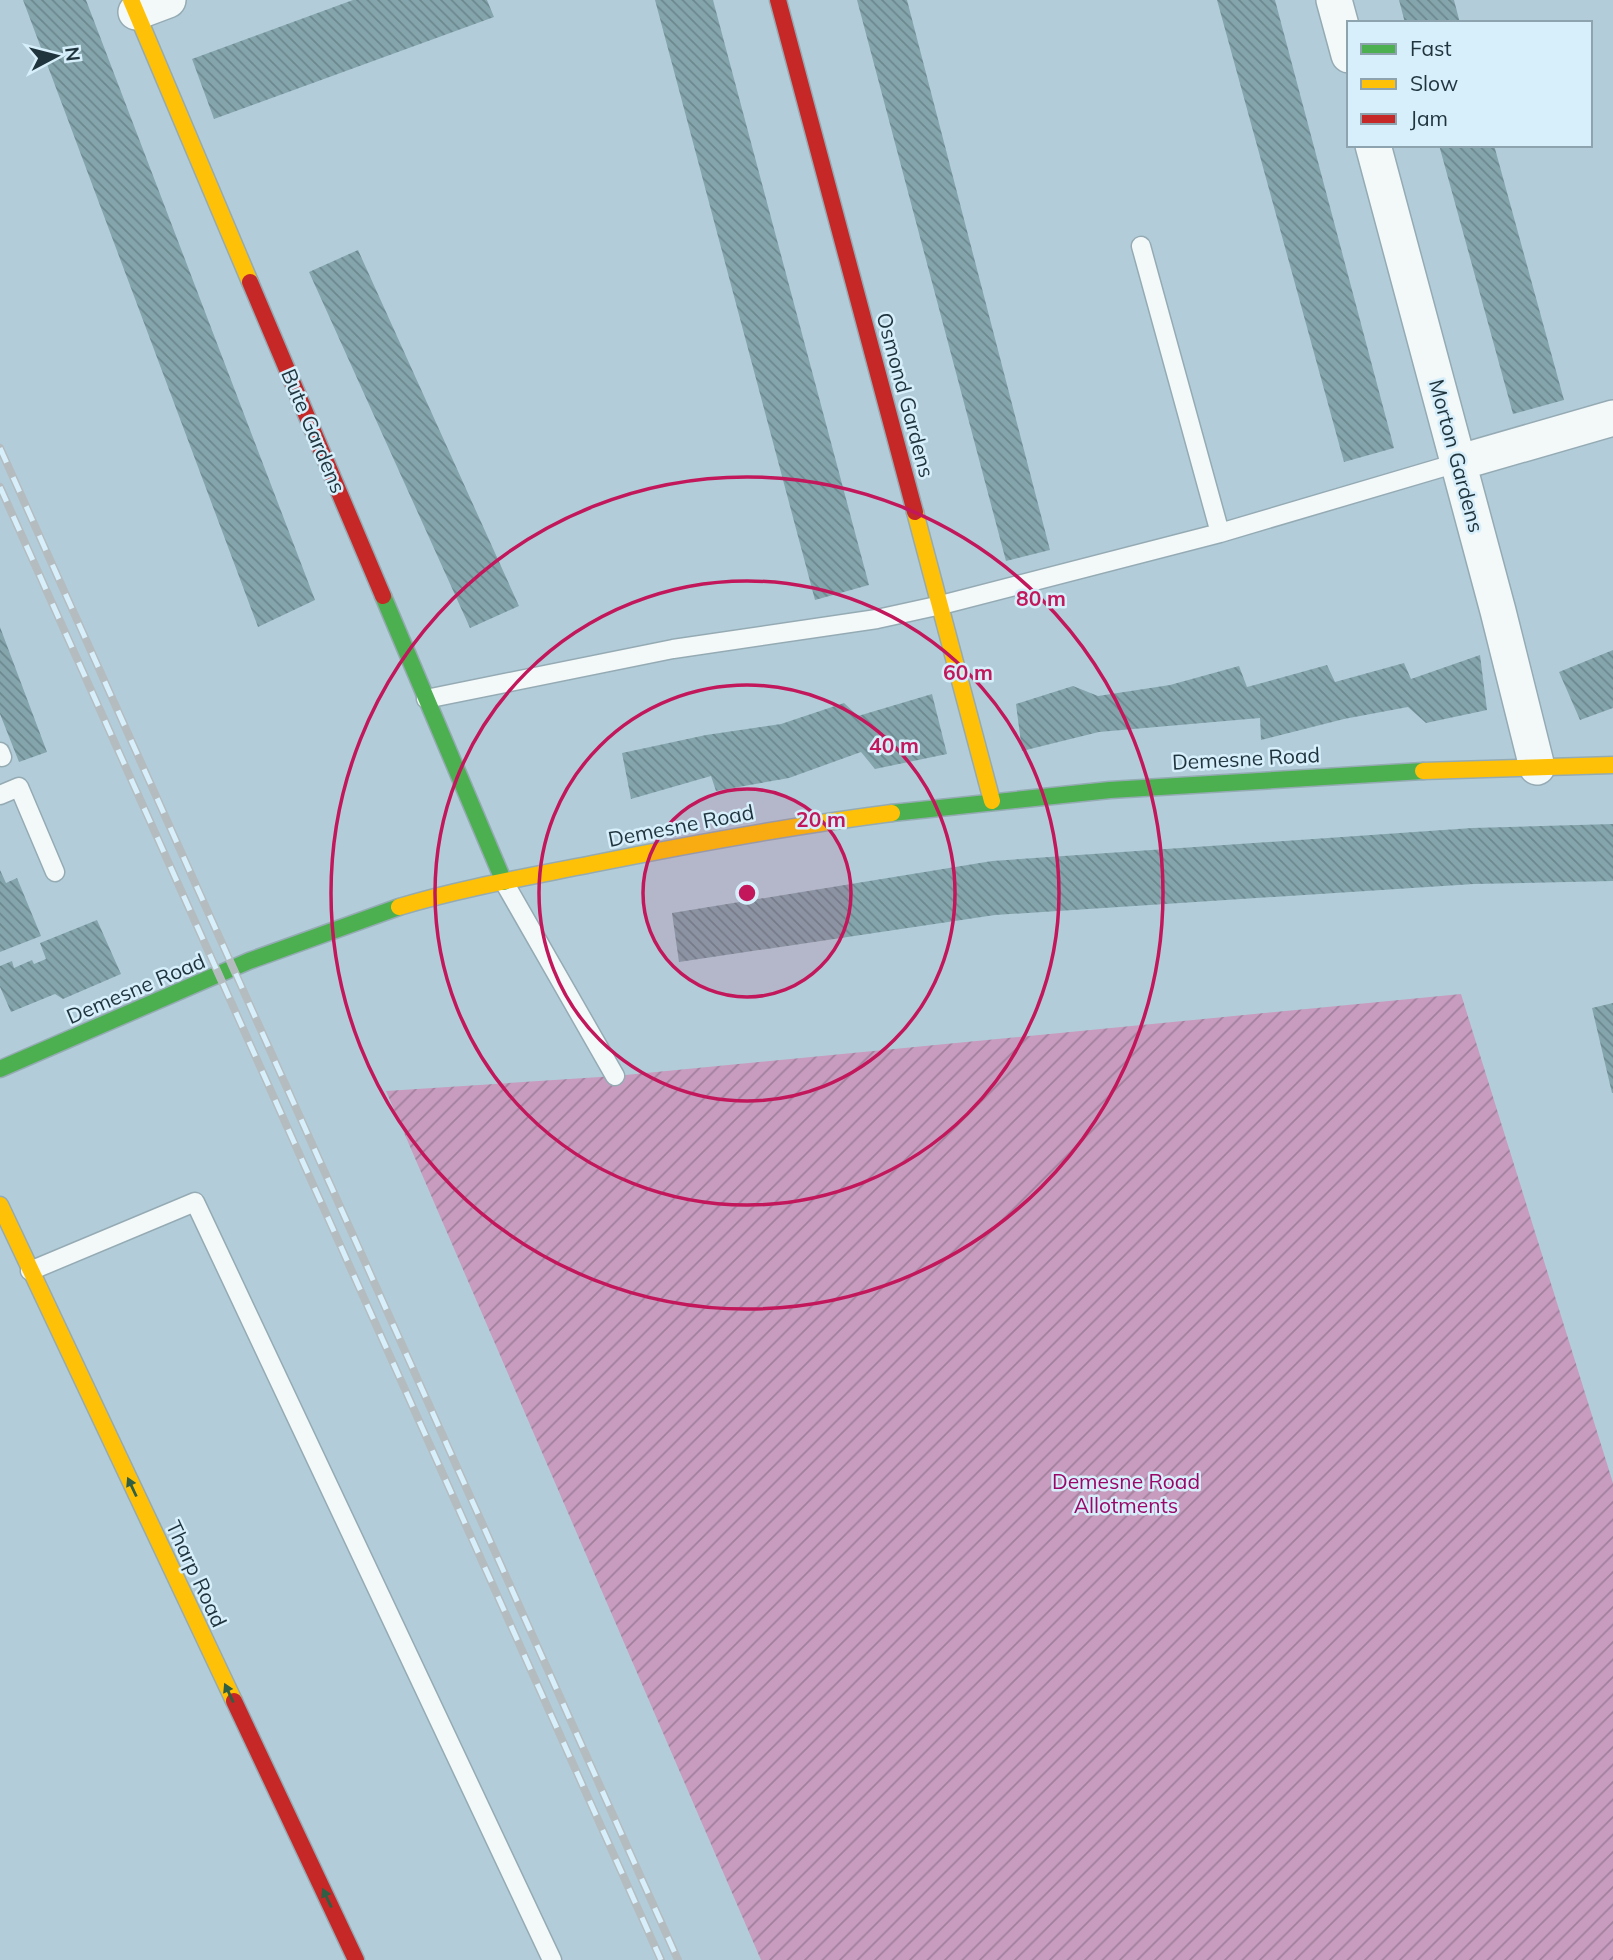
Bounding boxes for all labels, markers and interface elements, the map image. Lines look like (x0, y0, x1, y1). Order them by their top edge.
north arrow (21, 21, 91, 91)
legend (1347, 21, 1592, 147)
text: Fast (1410, 35, 1452, 61)
text: N (60, 45, 86, 63)
text: Slow (1410, 70, 1458, 96)
text: Jam (1410, 105, 1448, 131)
street label: Osmond Gardens (871, 309, 940, 480)
street label: Bute Gardens (276, 364, 352, 497)
street label: Morton Gardens (1424, 376, 1490, 535)
text: 80 m (1016, 585, 1066, 611)
text: 60 m (943, 659, 993, 685)
text: 40 m (869, 732, 919, 758)
street label: Demesne Road (1171, 741, 1321, 775)
street label: Demesne Road (606, 798, 756, 852)
text: 20 m (796, 806, 846, 832)
centre of rings (735, 881, 759, 905)
street label: Demesne Road (62, 947, 209, 1029)
park label: Demesne Road Allotments (1052, 1468, 1200, 1518)
one-way arrow (126, 1477, 138, 1497)
street label: Tharp Road (161, 1516, 233, 1631)
one-way arrow (223, 1683, 234, 1703)
one-way arrow (321, 1888, 332, 1908)

